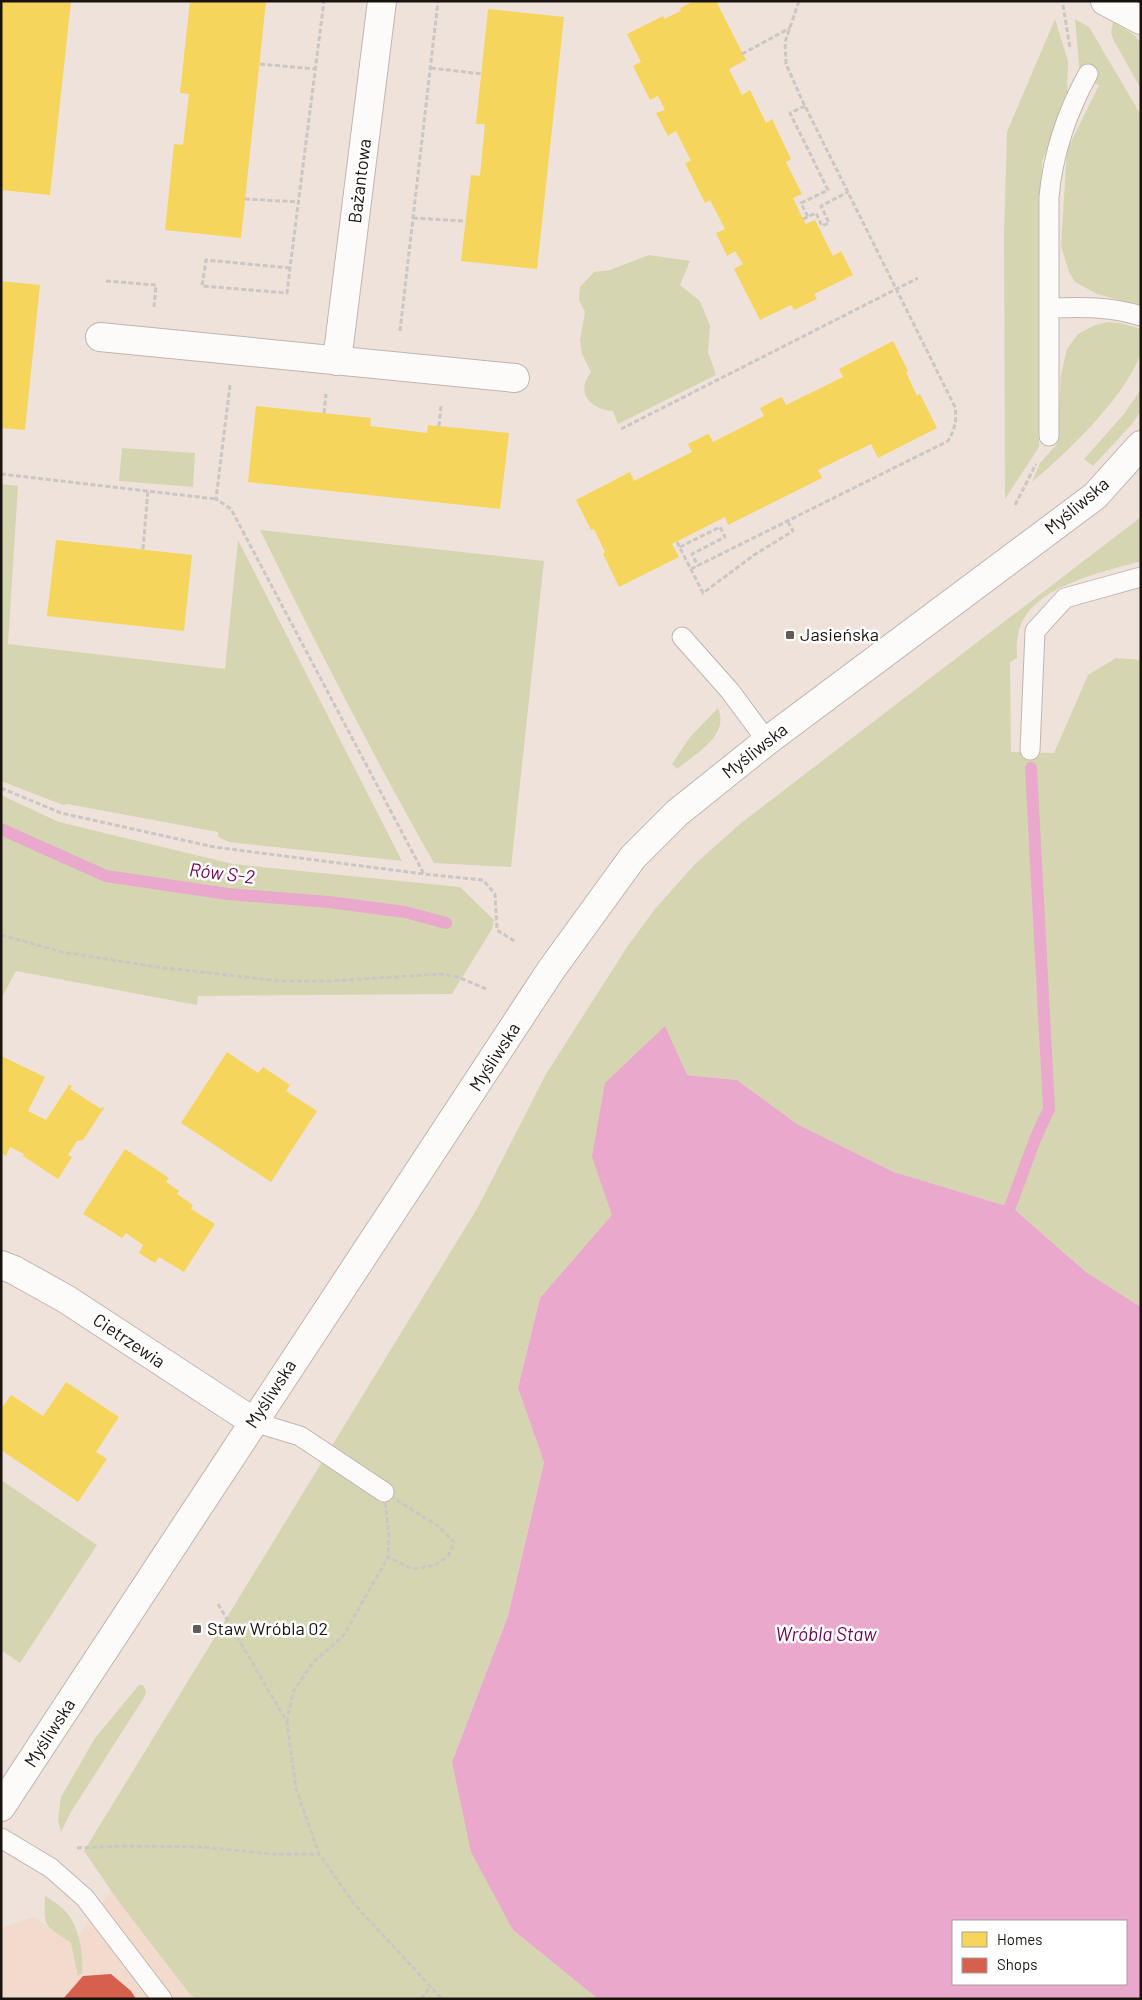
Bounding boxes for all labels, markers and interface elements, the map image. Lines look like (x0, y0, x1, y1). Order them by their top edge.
street label: Bażantowa (343, 137, 375, 224)
street label: Myśliwska (1040, 472, 1113, 538)
place label: Jasieńska (800, 623, 879, 645)
marker: Jasieńska (784, 629, 796, 641)
street label: Myśliwska (717, 718, 792, 783)
water label: Rów S-2 (188, 857, 256, 888)
street label: Myśliwska (464, 1018, 524, 1095)
street label: Cietrzewia (89, 1308, 170, 1372)
street label: Myśliwska (240, 1355, 300, 1432)
place label: Staw Wróbla 02 (207, 1617, 328, 1639)
water label: Wróbla Staw (775, 1622, 877, 1645)
marker: Staw Wróbla 02 (191, 1623, 203, 1635)
street label: Myśliwska (19, 1694, 79, 1771)
legend (952, 1920, 1127, 1985)
text: Homes (997, 1930, 1042, 1948)
text: Shops (997, 1955, 1037, 1973)

